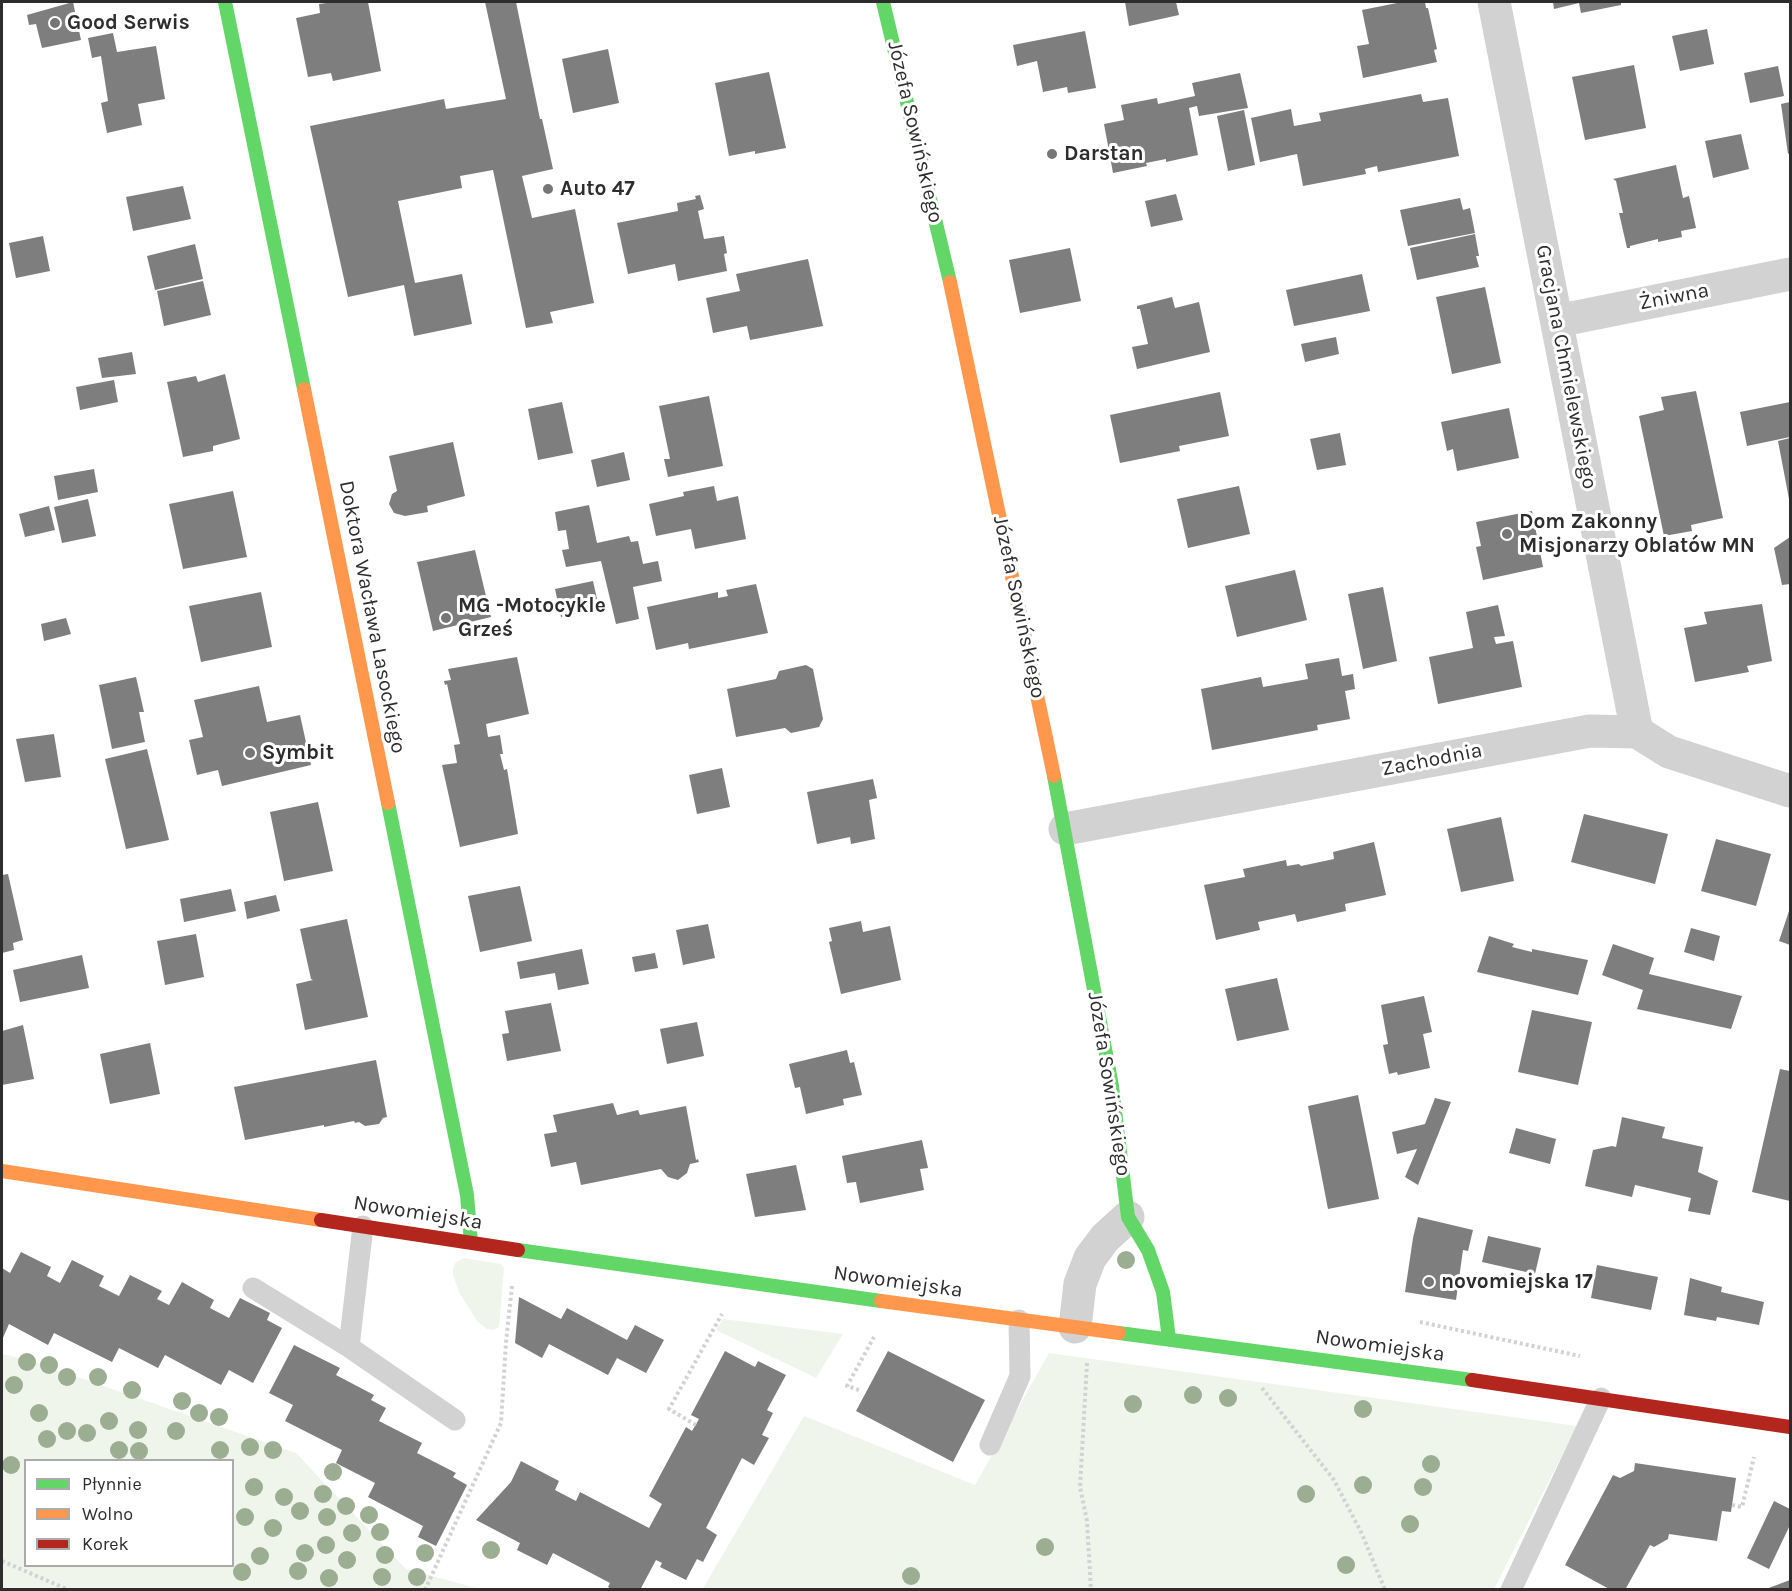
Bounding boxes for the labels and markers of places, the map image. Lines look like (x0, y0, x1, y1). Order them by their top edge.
place label: Good Serwis (67, 10, 190, 36)
marker: Good Serwis (48, 16, 62, 30)
place label: Darstan (1064, 141, 1144, 167)
marker: Darstan (1045, 147, 1059, 161)
place label: Auto 47 (560, 176, 635, 202)
marker: Auto 47 (541, 182, 555, 196)
place label: Dom Zakonny Misjonarzy Oblatów MN (1519, 509, 1755, 559)
marker: Dom Zakonny Misjonarzy Oblatów MN (1500, 527, 1514, 541)
place label: MG -Motocykle Grześ (458, 593, 606, 643)
marker: MG -Motocykle Grześ (439, 611, 453, 625)
place label: Symbit (262, 740, 334, 766)
marker: Symbit (243, 746, 257, 760)
place label: novomiejska 17 (1441, 1269, 1593, 1295)
marker: novomiejska 17 (1422, 1275, 1436, 1289)

